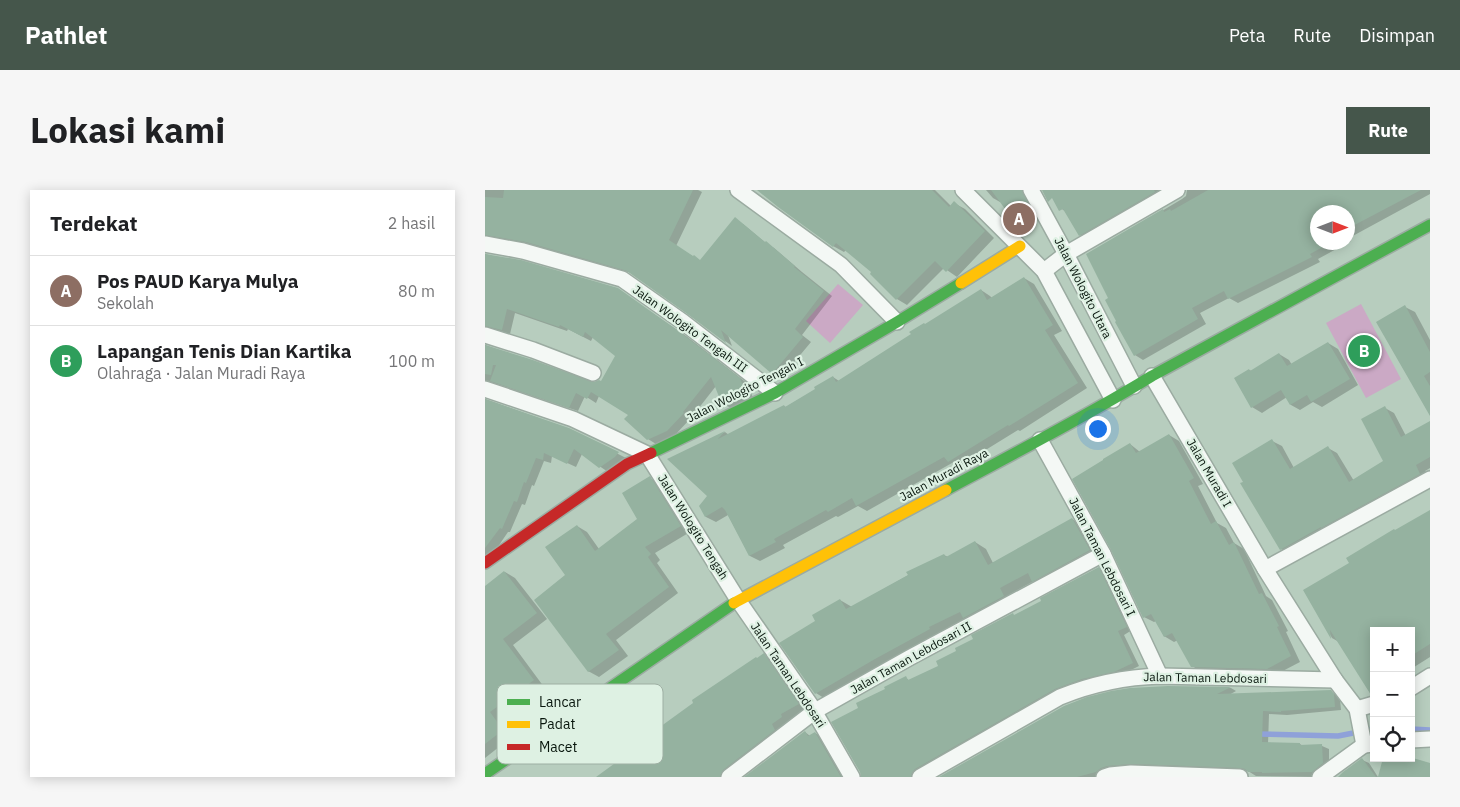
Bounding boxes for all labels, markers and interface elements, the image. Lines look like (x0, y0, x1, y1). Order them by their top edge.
text: Pathlet (25, 19, 107, 51)
text: Peta (1229, 24, 1265, 47)
text: Rute (1293, 24, 1331, 47)
text: Disimpan (1359, 24, 1435, 47)
text: Lokasi kami (30, 107, 225, 153)
button: Rute (1346, 107, 1430, 154)
pin: A (1003, 200, 1035, 238)
north arrow (1310, 205, 1355, 250)
text: Terdekat (50, 209, 138, 237)
text: 2 hasil (388, 213, 435, 233)
street label: Jalan Wologito Utara (1051, 235, 1116, 341)
text: Pos PAUD Karya Mulya (97, 269, 298, 293)
text: A (61, 281, 71, 301)
text: 80 m (398, 281, 435, 301)
street label: Jalan Wologito Tengah III (630, 282, 751, 375)
text: Sekolah (97, 293, 154, 313)
pin: B (1348, 332, 1380, 370)
text: Lapangan Tenis Dian Kartika (97, 339, 351, 363)
text: B (61, 351, 71, 371)
text: 100 m (388, 351, 435, 371)
street label: Jalan Wologito Tengah I (684, 354, 806, 425)
text: Olahraga · Jalan Muradi Raya (97, 363, 305, 383)
your location (1085, 416, 1111, 442)
street label: Jalan Muradi I (1184, 436, 1235, 510)
street label: Jalan Muradi Raya (897, 445, 991, 504)
street label: Jalan Wologito Tengah (655, 471, 732, 582)
street label: Jalan Taman Lebdosari I (1066, 495, 1139, 619)
street label: Jalan Taman Lebdosari II (848, 618, 974, 697)
street label: Jalan Taman Lebdosari (748, 619, 829, 730)
map controls (1370, 627, 1415, 762)
button: + (1370, 627, 1415, 672)
street label: Jalan Taman Lebdosari (1143, 669, 1267, 686)
button: − (1370, 672, 1415, 717)
legend (497, 684, 663, 764)
text: Lancar (539, 693, 581, 711)
text: Padat (539, 715, 575, 733)
button: locate (1370, 717, 1415, 762)
text: Macet (539, 738, 577, 756)

